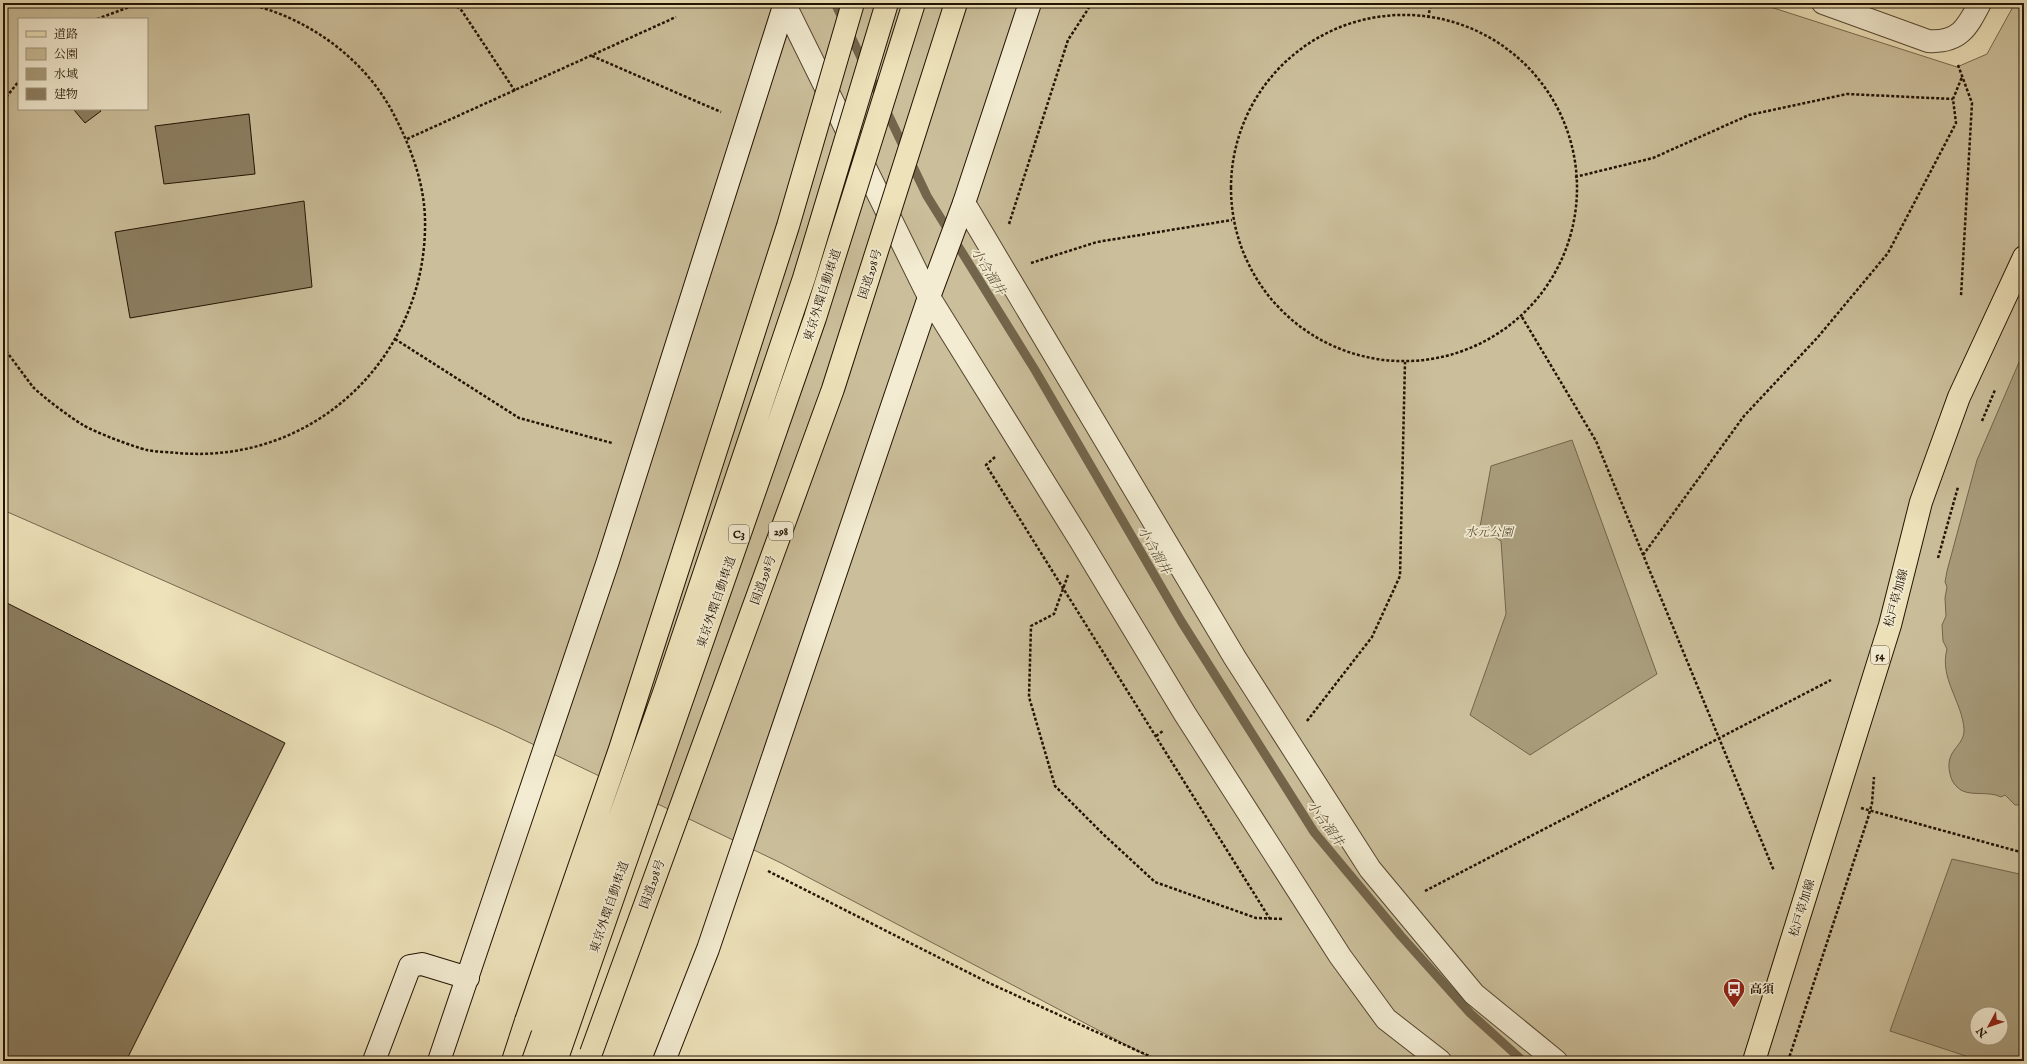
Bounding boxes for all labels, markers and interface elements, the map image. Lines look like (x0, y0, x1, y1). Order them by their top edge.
legend (18, 18, 148, 110)
text: 道路 (54, 27, 78, 42)
text: 公園 (54, 47, 78, 62)
text: 水域 (54, 67, 78, 82)
text: 建物 (54, 87, 78, 102)
water label: 小合溜井 (967, 245, 1010, 300)
street label: 東京外環自動車道 (801, 247, 844, 343)
street label: 国道298号 (855, 247, 886, 301)
road number: 298 (769, 522, 793, 540)
water label: 小合溜井 (1133, 524, 1175, 579)
road number: C3 (729, 525, 749, 543)
park label: 水元公園 (1465, 525, 1515, 540)
street label: 国道298号 (748, 553, 779, 607)
street label: 東京外環自動車道 (694, 554, 739, 650)
street label: 松戸草加線 (1881, 567, 1911, 629)
road number: 54 (1871, 646, 1889, 664)
water label: 小合溜井 (1303, 798, 1348, 852)
street label: 国道298号 (637, 857, 668, 911)
street label: 東京外環自動車道 (587, 859, 632, 955)
street label: 松戸草加線 (1787, 877, 1818, 939)
bus stop icon: 高須 (1721, 976, 1747, 1009)
place label: 高須 (1750, 982, 1774, 997)
north arrow (1969, 1006, 2009, 1046)
text: N (1973, 1023, 1991, 1041)

